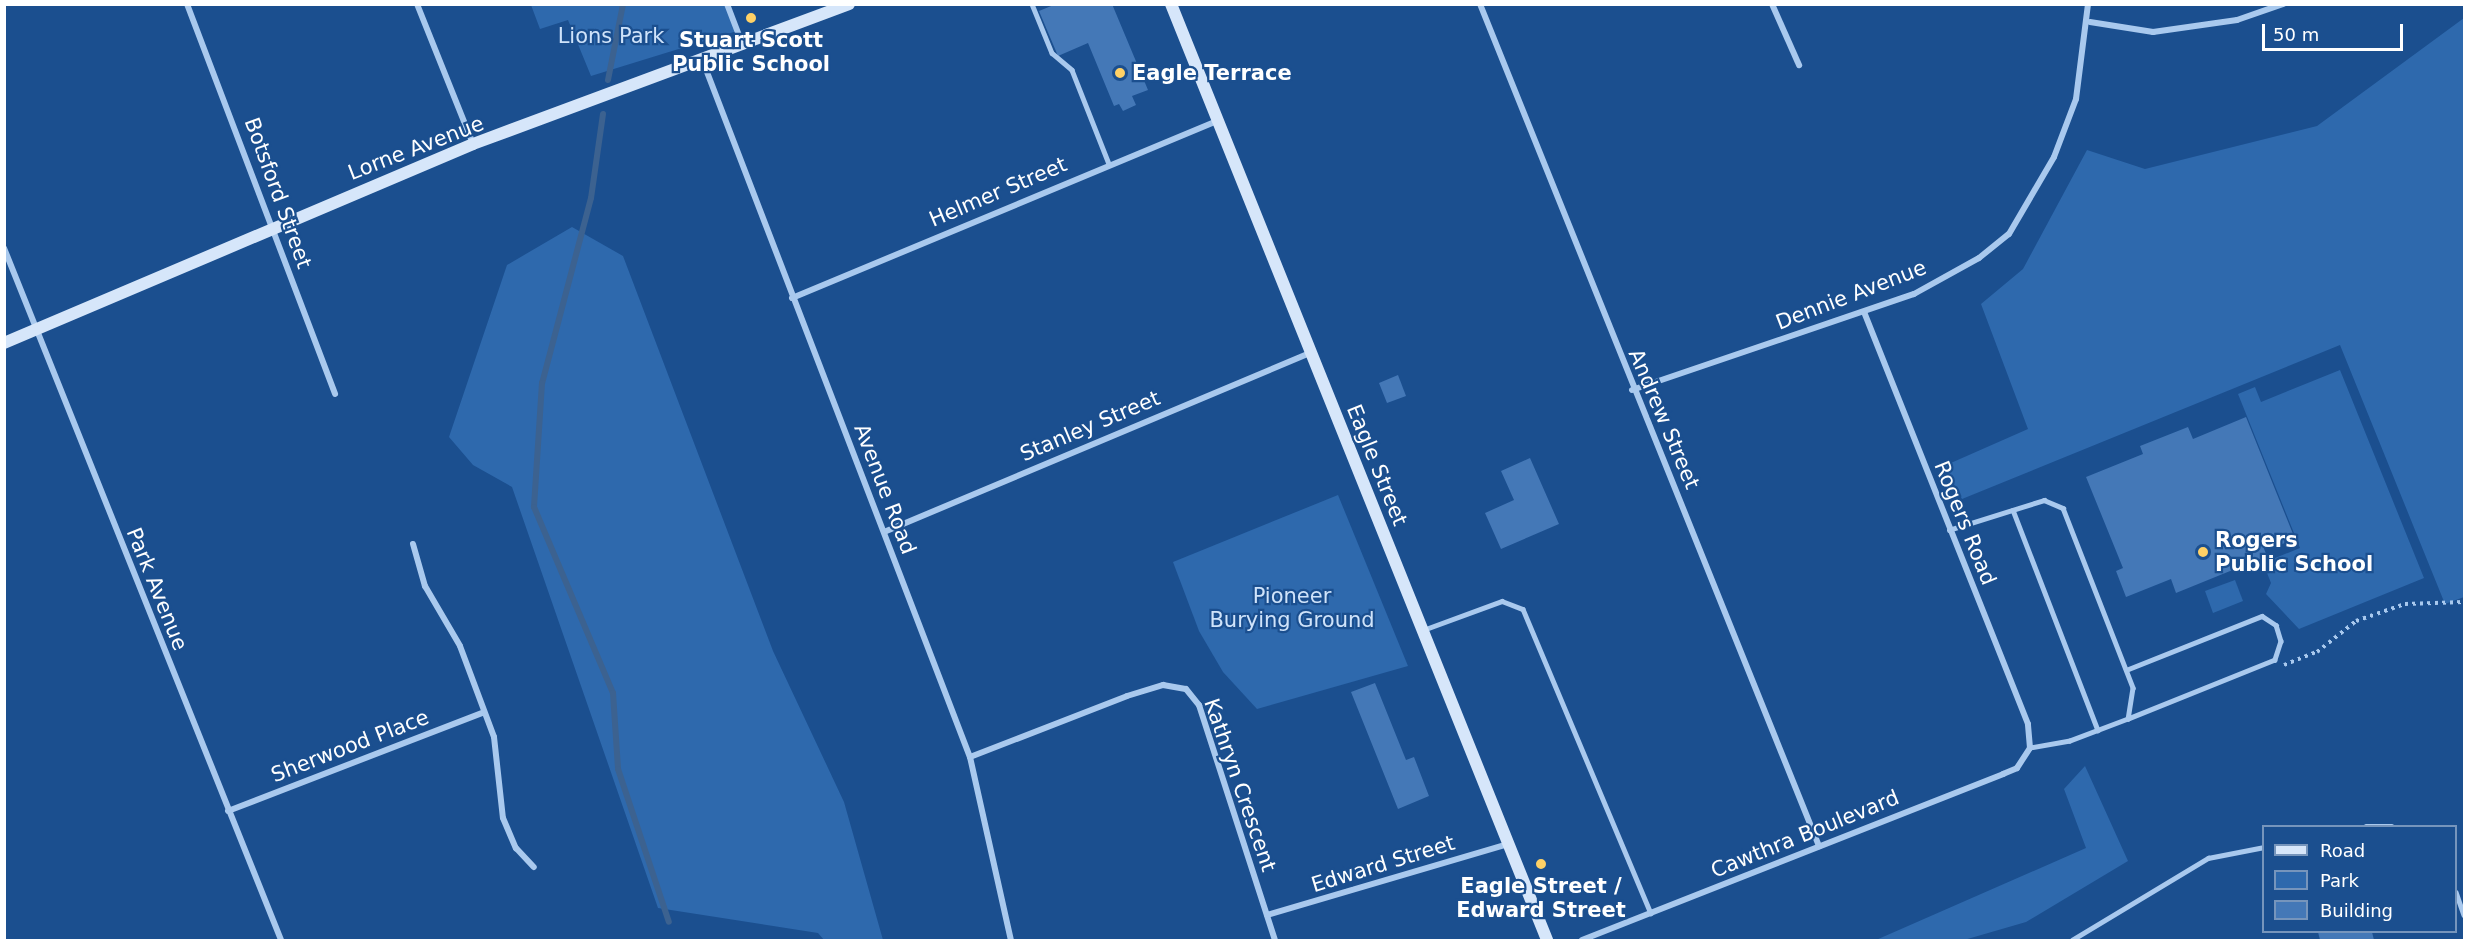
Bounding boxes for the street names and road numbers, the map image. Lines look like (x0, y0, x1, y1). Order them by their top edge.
street label: Lorne Avenue (345, 111, 487, 185)
street label: Botsford Street (239, 114, 317, 272)
street label: Helmer Street (925, 152, 1071, 232)
street label: Dennie Avenue (1772, 255, 1930, 335)
street label: Andrew Street (1623, 345, 1705, 493)
street label: Stanley Street (1016, 385, 1164, 467)
street label: Eagle Street (1341, 401, 1413, 529)
street label: Avenue Road (849, 420, 921, 558)
street label: Rogers Road (1929, 457, 2001, 589)
street label: Park Avenue (121, 524, 193, 654)
street label: Kathryn Crescent (1199, 695, 1281, 875)
street label: Sherwood Place (268, 704, 432, 788)
street label: Cawthra Boulevard (1707, 785, 1903, 883)
street label: Edward Street (1308, 830, 1458, 898)

